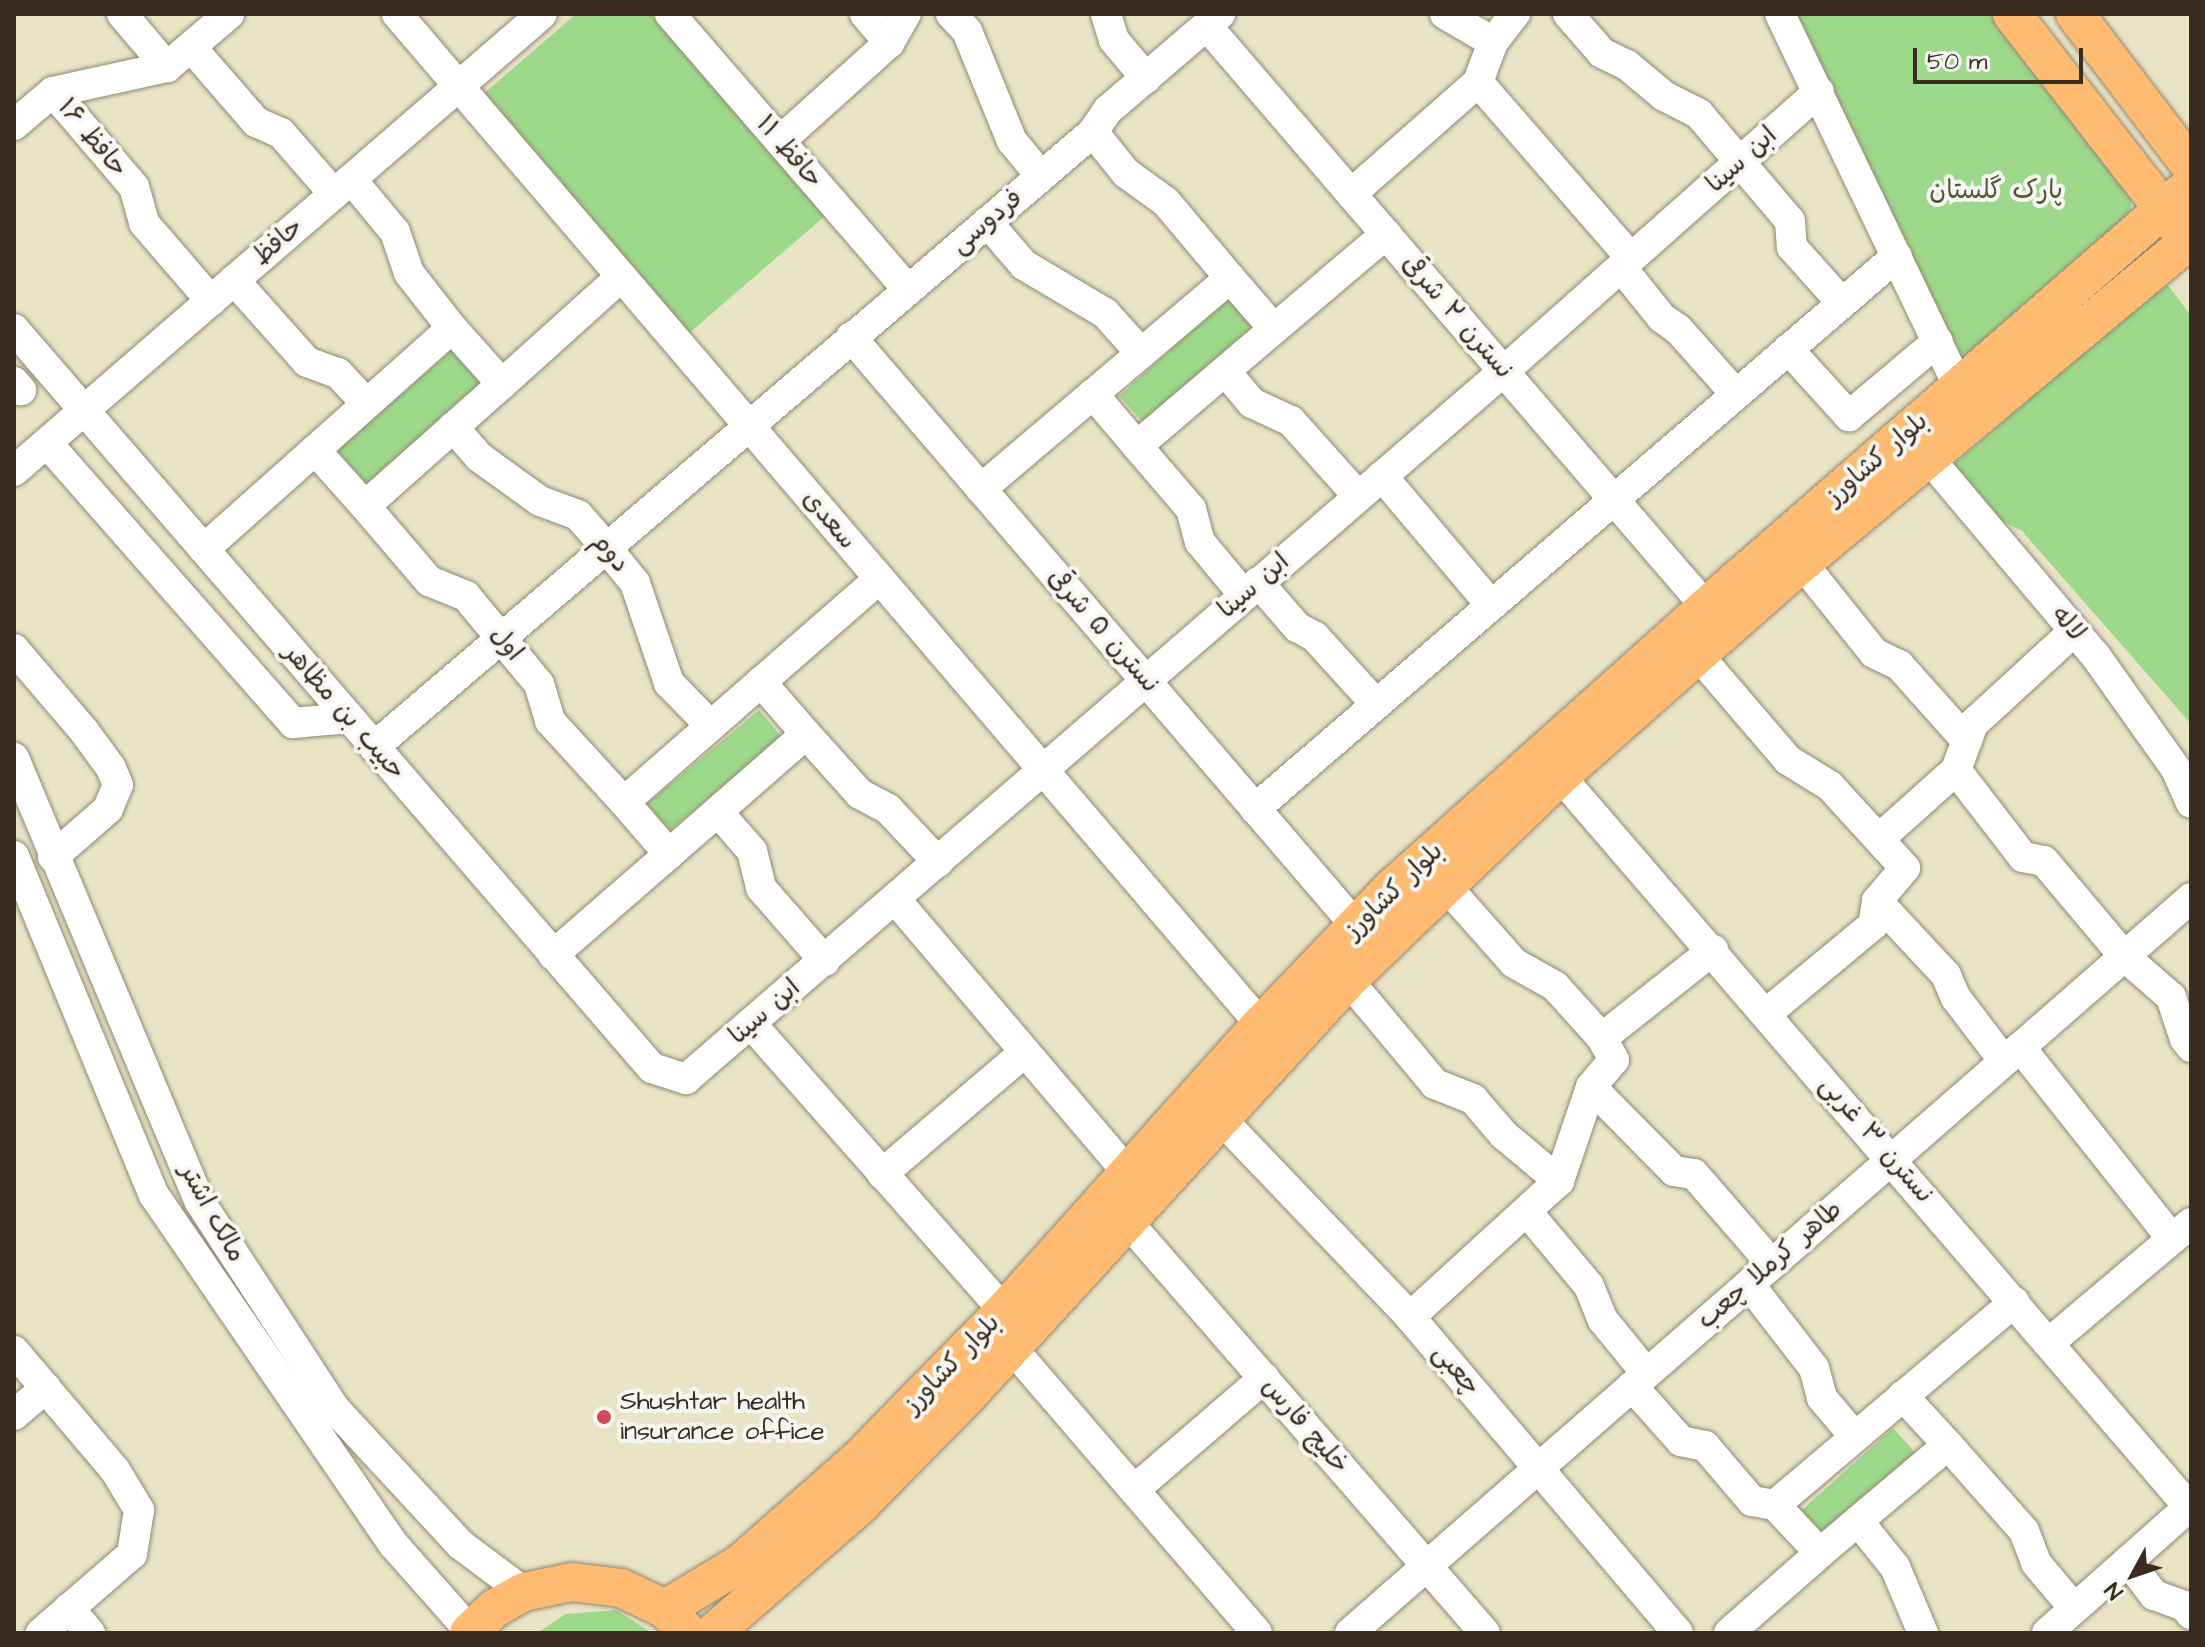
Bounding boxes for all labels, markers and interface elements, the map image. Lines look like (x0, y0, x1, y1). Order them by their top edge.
scale bar (1917, 32, 2087, 82)
text: 50 m (1927, 45, 1987, 79)
street label: حافظ ۱۶ (50, 92, 134, 184)
street label: حافظ ۱۱ (749, 109, 829, 195)
street label: ابن سینا (1700, 120, 1784, 200)
park label: پارک گلستان (1929, 175, 2063, 207)
street label: فردوسی (945, 183, 1029, 261)
street label: حافظ (246, 211, 310, 273)
street label: نسترن ۲ شرقی (1395, 249, 1519, 385)
street label: بلوار کشاورز (1819, 406, 1935, 512)
street label: سعدی (795, 484, 863, 556)
street label: دوم (584, 527, 636, 579)
street label: ابن سینا (1212, 547, 1296, 625)
street label: نسترن ۵ شرقی (1041, 562, 1165, 700)
street label: لاله (2044, 600, 2092, 648)
street label: اول (483, 620, 529, 668)
street label: حبیب بن مظاهر (276, 637, 412, 787)
street label: بلوار کشاورز (1338, 836, 1450, 946)
street label: ابن سینا (723, 973, 807, 1051)
street label: نسترن ۳ غربی (1812, 1070, 1940, 1210)
street label: مالک اشتر (172, 1158, 252, 1268)
street label: طاهر کرملا چعب (1691, 1194, 1849, 1336)
street label: بلوار کشاورز (897, 1308, 1007, 1420)
street label: چعبی (1426, 1338, 1486, 1402)
street label: خلیج فارس (1255, 1371, 1355, 1481)
place label: Shushtar health insurance office (620, 1386, 825, 1448)
marker: Shushtar health insurance office (595, 1408, 613, 1426)
north arrow (2093, 1535, 2173, 1615)
text: N (2098, 1576, 2131, 1606)

